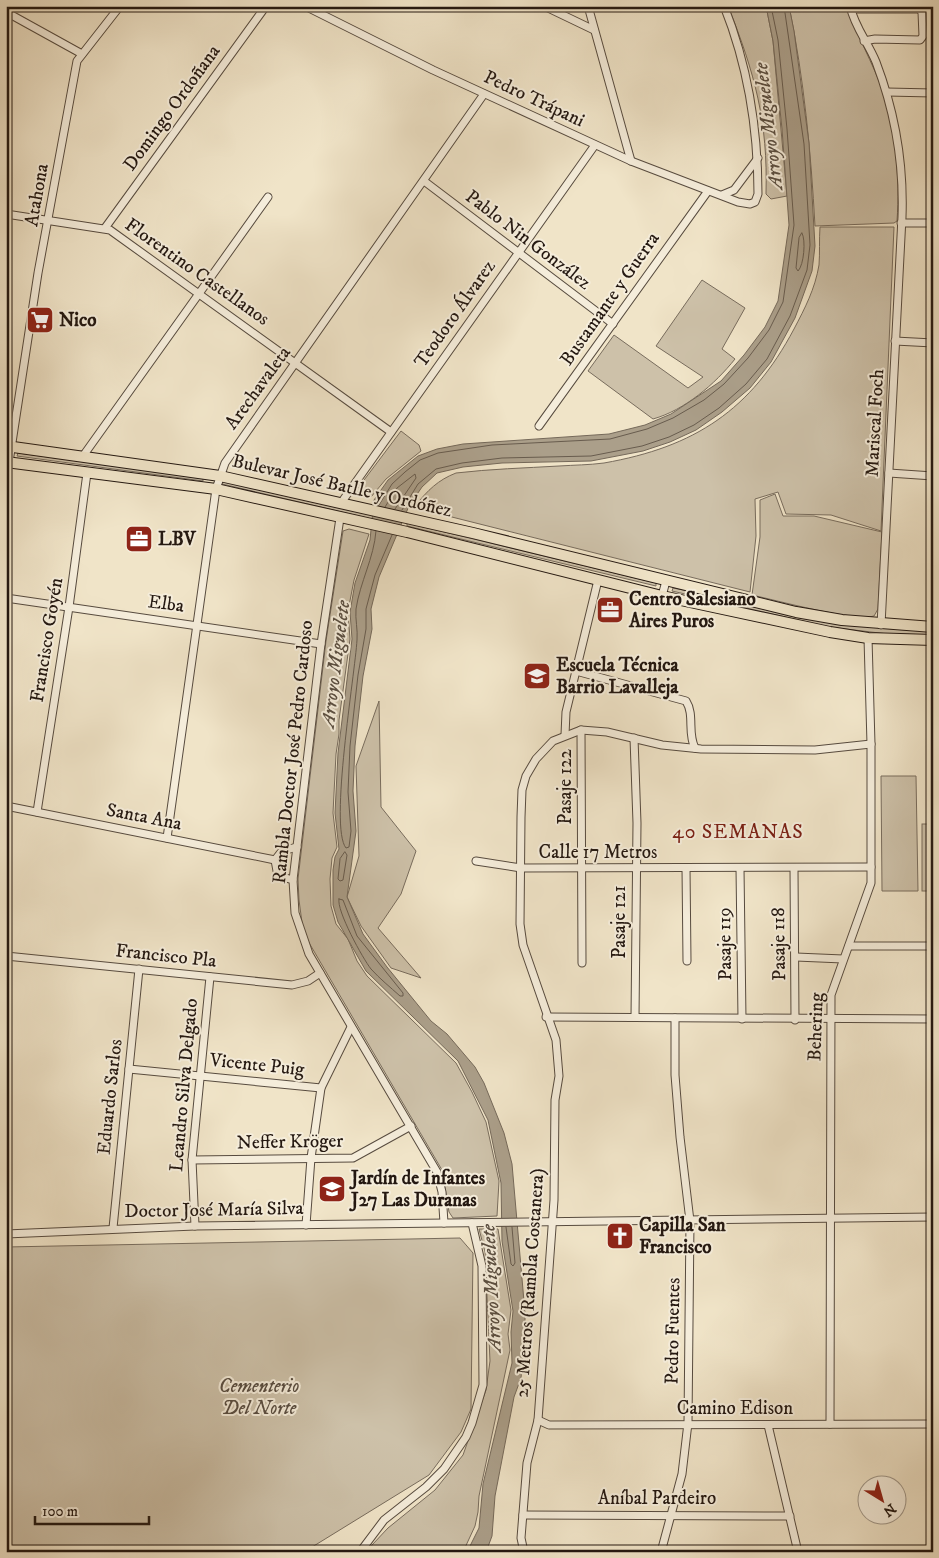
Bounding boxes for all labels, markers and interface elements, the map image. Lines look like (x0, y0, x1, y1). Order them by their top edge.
street label: Domingo Ordoñana (119, 40, 225, 176)
water label: Arroyo Miguelete (749, 60, 789, 193)
street label: Pedro Trápani (480, 66, 588, 132)
street label: Atahona (20, 162, 54, 228)
street label: Pablo Nin González (461, 185, 595, 295)
street label: Florentino Castellanos (120, 213, 274, 331)
street label: Bustamante y Guerra (555, 228, 665, 370)
street label: Teodoro Álvarez (408, 255, 501, 372)
supermarket icon: Nico (25, 305, 55, 335)
place label: Nico (59, 309, 96, 332)
street label: Arechavaleta (220, 342, 296, 434)
street label: Mariscal Foch (861, 368, 889, 478)
street label: Bulevar José Batlle y Ordóñez (230, 450, 454, 522)
office icon: LBV (124, 524, 154, 554)
place label: LBV (158, 528, 197, 551)
street label: Francisco Goyén (26, 576, 68, 704)
place label: Centro Salesiano Aires Puros (628, 588, 756, 633)
street label: Elba (147, 590, 185, 618)
office icon: Centro Salesiano Aires Puros (595, 595, 625, 625)
water label: Arroyo Miguelete (316, 598, 356, 731)
street label: Rambla Doctor José Pedro Cardoso (268, 619, 318, 885)
place label: Escuela Técnica Barrio Lavalleja (556, 654, 679, 700)
school or university icon: Escuela Técnica Barrio Lavalleja (522, 661, 552, 691)
street label: Pasaje 122 (554, 749, 577, 825)
street label: Santa Ana (104, 798, 184, 836)
district label: 40 SEMANAS (672, 820, 804, 845)
street label: Calle 17 Metros (539, 841, 657, 864)
street label: Pasaje 121 (608, 885, 631, 959)
street label: Pasaje 119 (713, 907, 737, 981)
street label: Pasaje 118 (767, 907, 791, 981)
street label: Francisco Pla (114, 939, 218, 973)
street label: Behering (803, 991, 829, 1062)
street label: Leandro Silva Delgado (165, 997, 203, 1173)
street label: Eduardo Sarlos (92, 1038, 128, 1156)
street label: Vicente Puig (208, 1048, 306, 1081)
street label: Neffer Kröger (237, 1130, 343, 1154)
place label: Jardín de Infantes J27 Las Duranas (349, 1167, 486, 1212)
street label: 25 Metros (Rambla Costanera) (511, 1167, 549, 1399)
school or university icon: Jardín de Infantes J27 Las Duranas (317, 1174, 347, 1204)
street label: Doctor José María Silva (124, 1197, 304, 1223)
place label: Capilla San Francisco (639, 1214, 727, 1259)
church icon: Capilla San Francisco (605, 1221, 635, 1251)
water label: Arroyo Miguelete (476, 1222, 508, 1354)
street label: Pedro Fuentes (661, 1277, 685, 1385)
park label: Cementerio Del Norte (219, 1375, 299, 1420)
street label: Camino Edison (677, 1397, 793, 1420)
north arrow (856, 1476, 906, 1526)
street label: Aníbal Pardeiro (598, 1487, 716, 1510)
scale bar (35, 1493, 149, 1525)
text: N (879, 1499, 899, 1521)
text: 100 m (42, 1502, 78, 1521)

